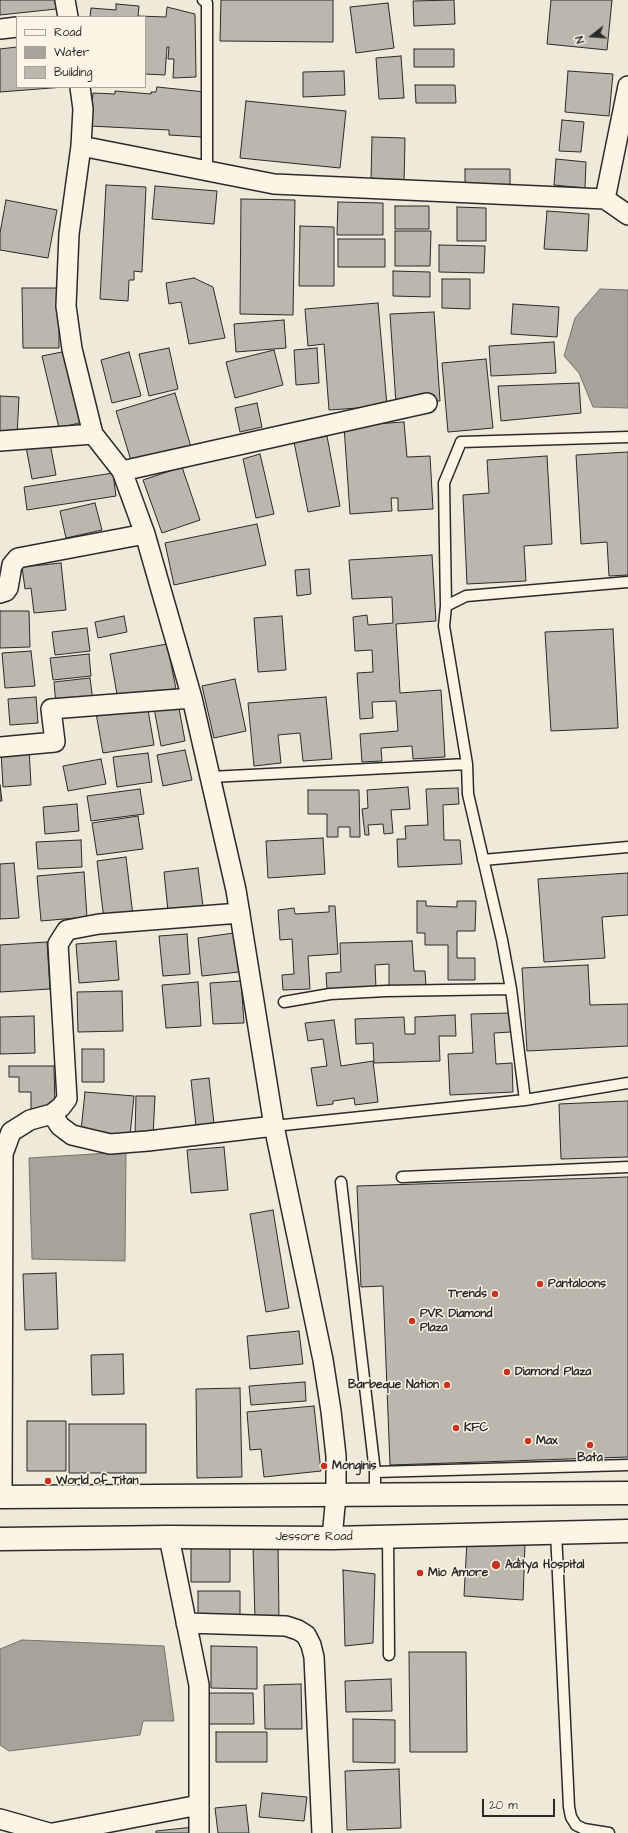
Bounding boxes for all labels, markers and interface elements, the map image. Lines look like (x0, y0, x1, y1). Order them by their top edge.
legend (16, 16, 146, 88)
north arrow (572, 16, 612, 56)
text: Road (54, 24, 82, 41)
text: N (572, 34, 588, 45)
text: Water (54, 44, 89, 61)
text: Building (54, 64, 92, 81)
place label: Pantaloons (548, 1277, 606, 1291)
marker: Pantaloons (535, 1279, 545, 1289)
place label: Trends (448, 1287, 487, 1301)
marker: Trends (490, 1289, 500, 1299)
place label: PVR Diamond Plaza (420, 1307, 492, 1335)
marker: PVR Diamond Plaza (407, 1316, 417, 1326)
place label: Diamond Plaza (515, 1365, 591, 1379)
marker: Diamond Plaza (502, 1367, 512, 1377)
place label: Barbeque Nation (348, 1378, 439, 1392)
marker: Barbeque Nation (442, 1380, 452, 1390)
place label: KFC (464, 1421, 488, 1435)
marker: KFC (451, 1423, 461, 1433)
place label: Max (536, 1434, 558, 1448)
marker: Max (523, 1436, 533, 1446)
marker: Bata (585, 1440, 595, 1450)
place label: Bata (577, 1451, 603, 1465)
place label: Monginis (332, 1459, 377, 1473)
marker: Monginis (319, 1461, 329, 1471)
place label: World of Titan (56, 1474, 138, 1488)
marker: World of Titan (43, 1476, 53, 1486)
street label: Jessore Road (275, 1530, 353, 1544)
place label: Aditya Hospital (505, 1558, 584, 1572)
marker: Aditya Hospital (490, 1559, 502, 1571)
place label: Mio Amore (428, 1566, 488, 1580)
marker: Mio Amore (415, 1568, 425, 1578)
scale bar (484, 1791, 557, 1817)
text: 20 m (489, 1797, 518, 1814)

